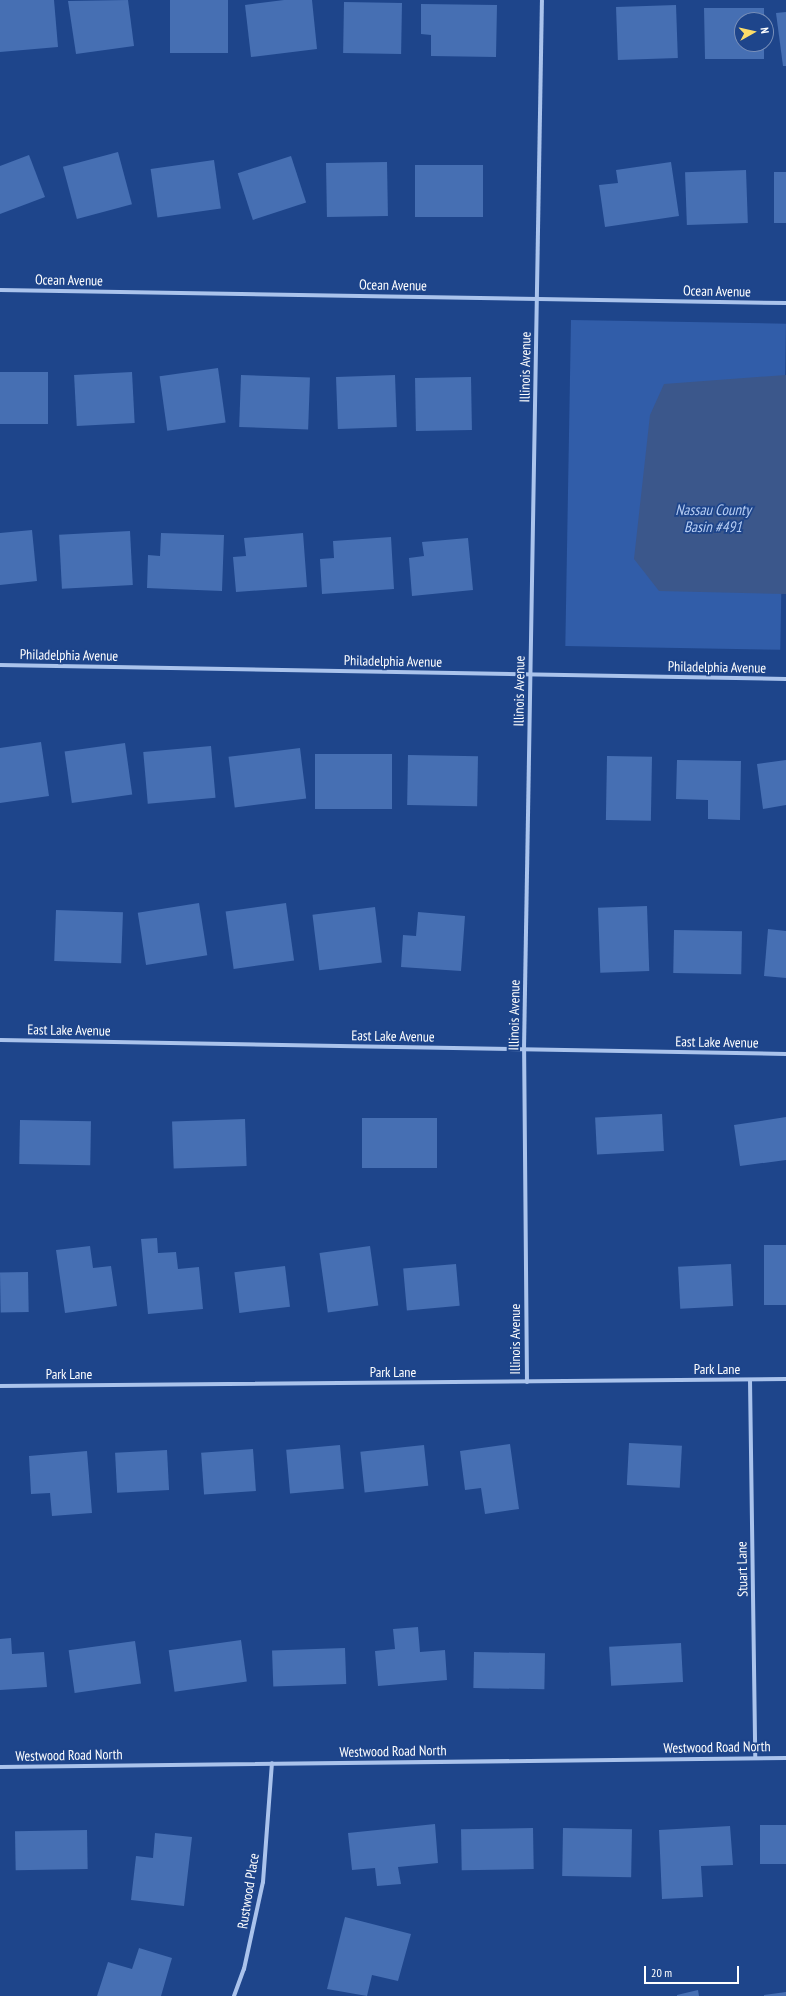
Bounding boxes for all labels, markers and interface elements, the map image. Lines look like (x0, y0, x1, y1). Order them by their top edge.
north arrow (734, 12, 774, 52)
text: N (758, 27, 772, 34)
street label: Ocean Avenue (35, 271, 103, 289)
street label: Ocean Avenue (359, 276, 427, 294)
street label: Ocean Avenue (683, 282, 751, 300)
street label: Illinois Avenue (516, 331, 534, 403)
water label: Nassau County Basin #491 (675, 500, 751, 535)
street label: Philadelphia Avenue (19, 646, 119, 664)
street label: Philadelphia Avenue (343, 652, 443, 670)
street label: Illinois Avenue (510, 655, 528, 727)
street label: Philadelphia Avenue (667, 658, 767, 676)
street label: Illinois Avenue (505, 979, 523, 1051)
street label: East Lake Avenue (27, 1021, 111, 1039)
street label: East Lake Avenue (351, 1027, 435, 1045)
street label: East Lake Avenue (675, 1033, 759, 1051)
street label: Illinois Avenue (507, 1303, 523, 1375)
street label: Park Lane (694, 1361, 740, 1377)
street label: Park Lane (370, 1364, 416, 1380)
street label: Park Lane (46, 1366, 92, 1382)
street label: Stuart Lane (733, 1541, 751, 1597)
street label: Westwood Road North (663, 1738, 771, 1756)
street label: Westwood Road North (339, 1742, 447, 1760)
street label: Westwood Road North (15, 1746, 123, 1764)
street label: Rustwood Place (234, 1852, 262, 1930)
scale bar (646, 1958, 741, 1984)
text: 20 m (651, 1965, 672, 1980)

